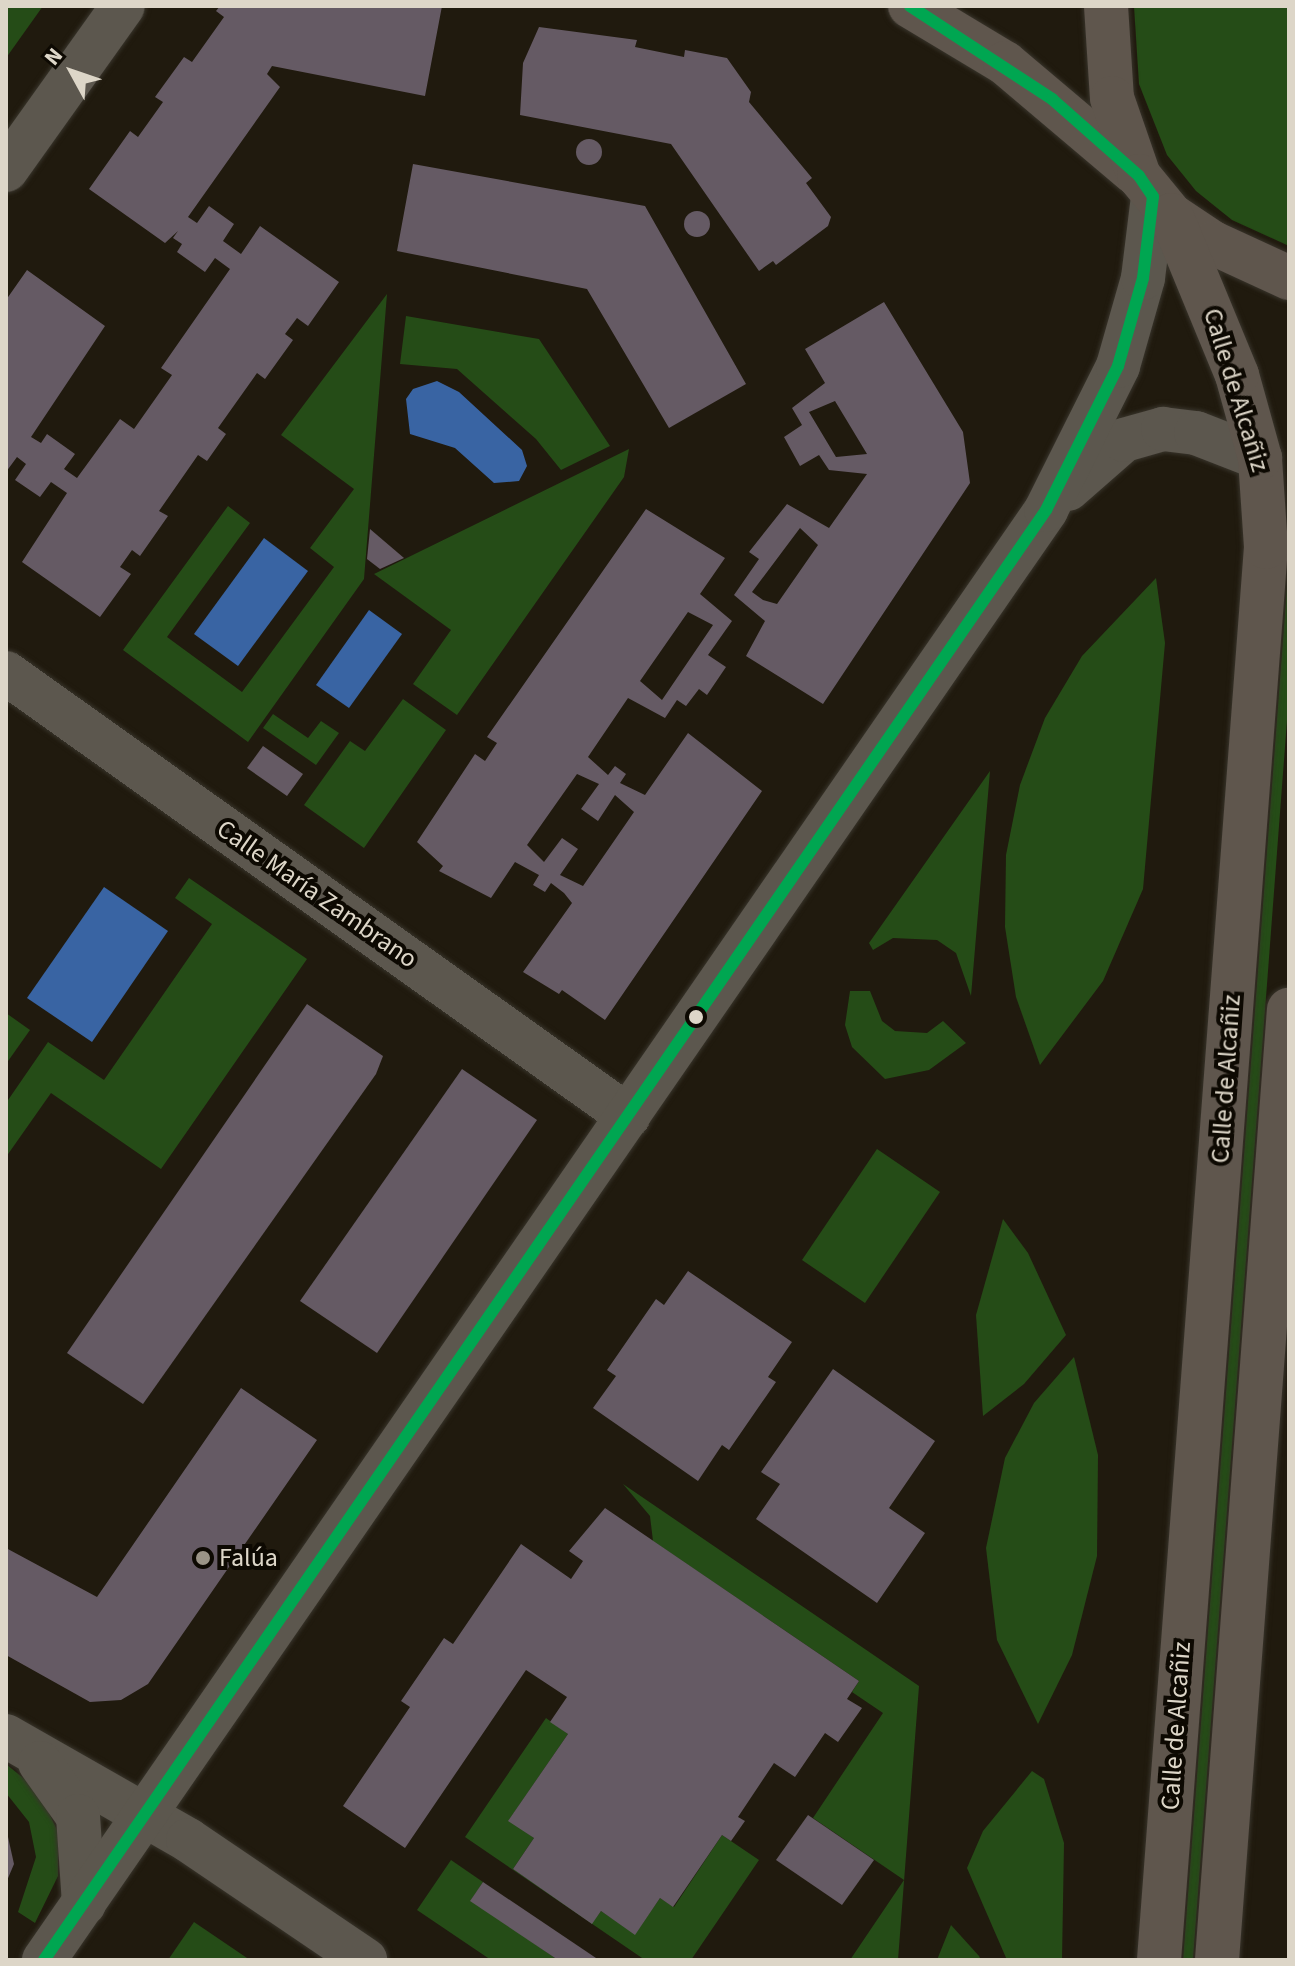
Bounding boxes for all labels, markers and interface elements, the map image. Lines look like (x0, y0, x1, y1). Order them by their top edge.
north arrow (32, 32, 112, 112)
text: N (37, 41, 71, 72)
street label: Calle de Alcañiz (1196, 305, 1276, 475)
street label: Calle María Zambrano (211, 813, 423, 975)
street label: Calle de Alcañiz (1205, 994, 1247, 1164)
unlabelled marker (688, 1009, 704, 1025)
place label: Falúa (219, 1542, 278, 1574)
marker: Falúa (194, 1549, 212, 1567)
street label: Calle de Alcañiz (1155, 1641, 1197, 1811)

